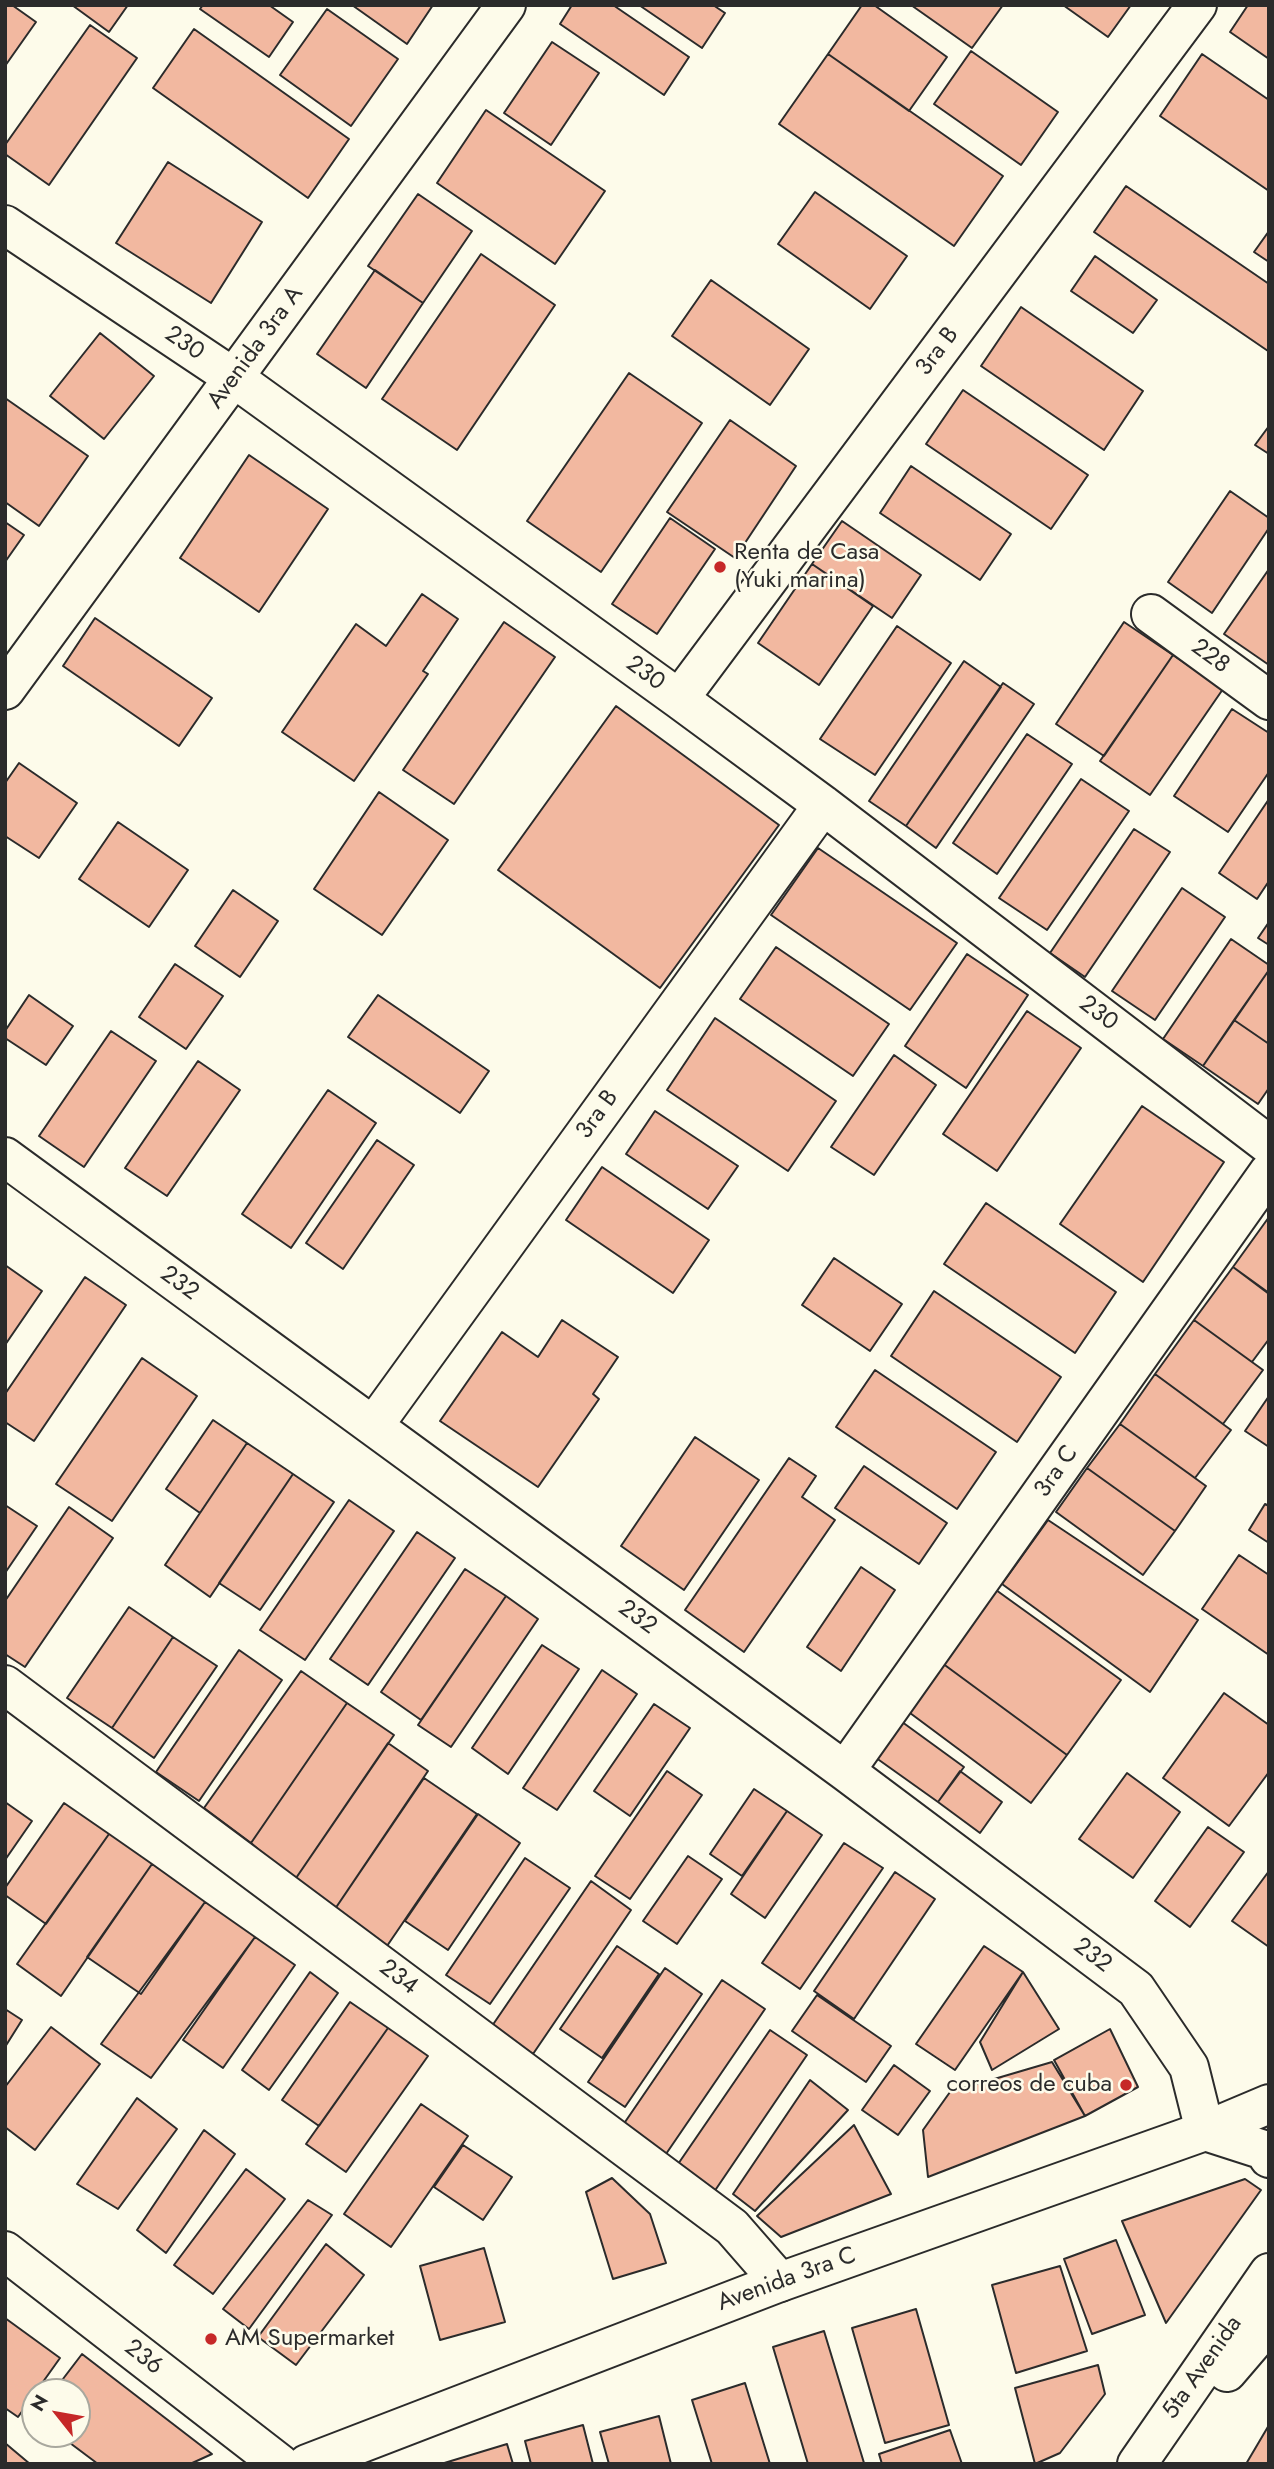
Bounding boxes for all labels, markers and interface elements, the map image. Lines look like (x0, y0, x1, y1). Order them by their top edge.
street label: Avenida 3ra A (202, 281, 310, 415)
street label: 230 (159, 321, 209, 367)
street label: 3ra B (910, 322, 966, 382)
place label: Renta de Casa (Yuki marina) (734, 539, 879, 595)
marker: Renta de Casa (Yuki marina) (712, 559, 728, 575)
street label: 228 (1185, 633, 1235, 681)
street label: 230 (620, 650, 670, 698)
street label: 230 (1073, 990, 1123, 1038)
street label: 3ra B (571, 1085, 625, 1145)
street label: 232 (154, 1260, 204, 1308)
street label: 3ra C (1029, 1441, 1085, 1503)
street label: 232 (612, 1594, 662, 1642)
street label: 232 (1067, 1932, 1117, 1980)
street label: 234 (373, 1954, 423, 2002)
place label: correos de cuba (946, 2071, 1112, 2099)
marker: correos de cuba (1118, 2077, 1134, 2093)
street label: Avenida 3ra C (714, 2242, 860, 2318)
street label: 5ta Avenida (1157, 2311, 1249, 2425)
place label: AM Supermarket (225, 2325, 394, 2353)
marker: AM Supermarket (203, 2331, 219, 2347)
street label: 236 (118, 2334, 168, 2382)
north arrow (21, 2378, 91, 2448)
text: N (24, 2390, 55, 2416)

